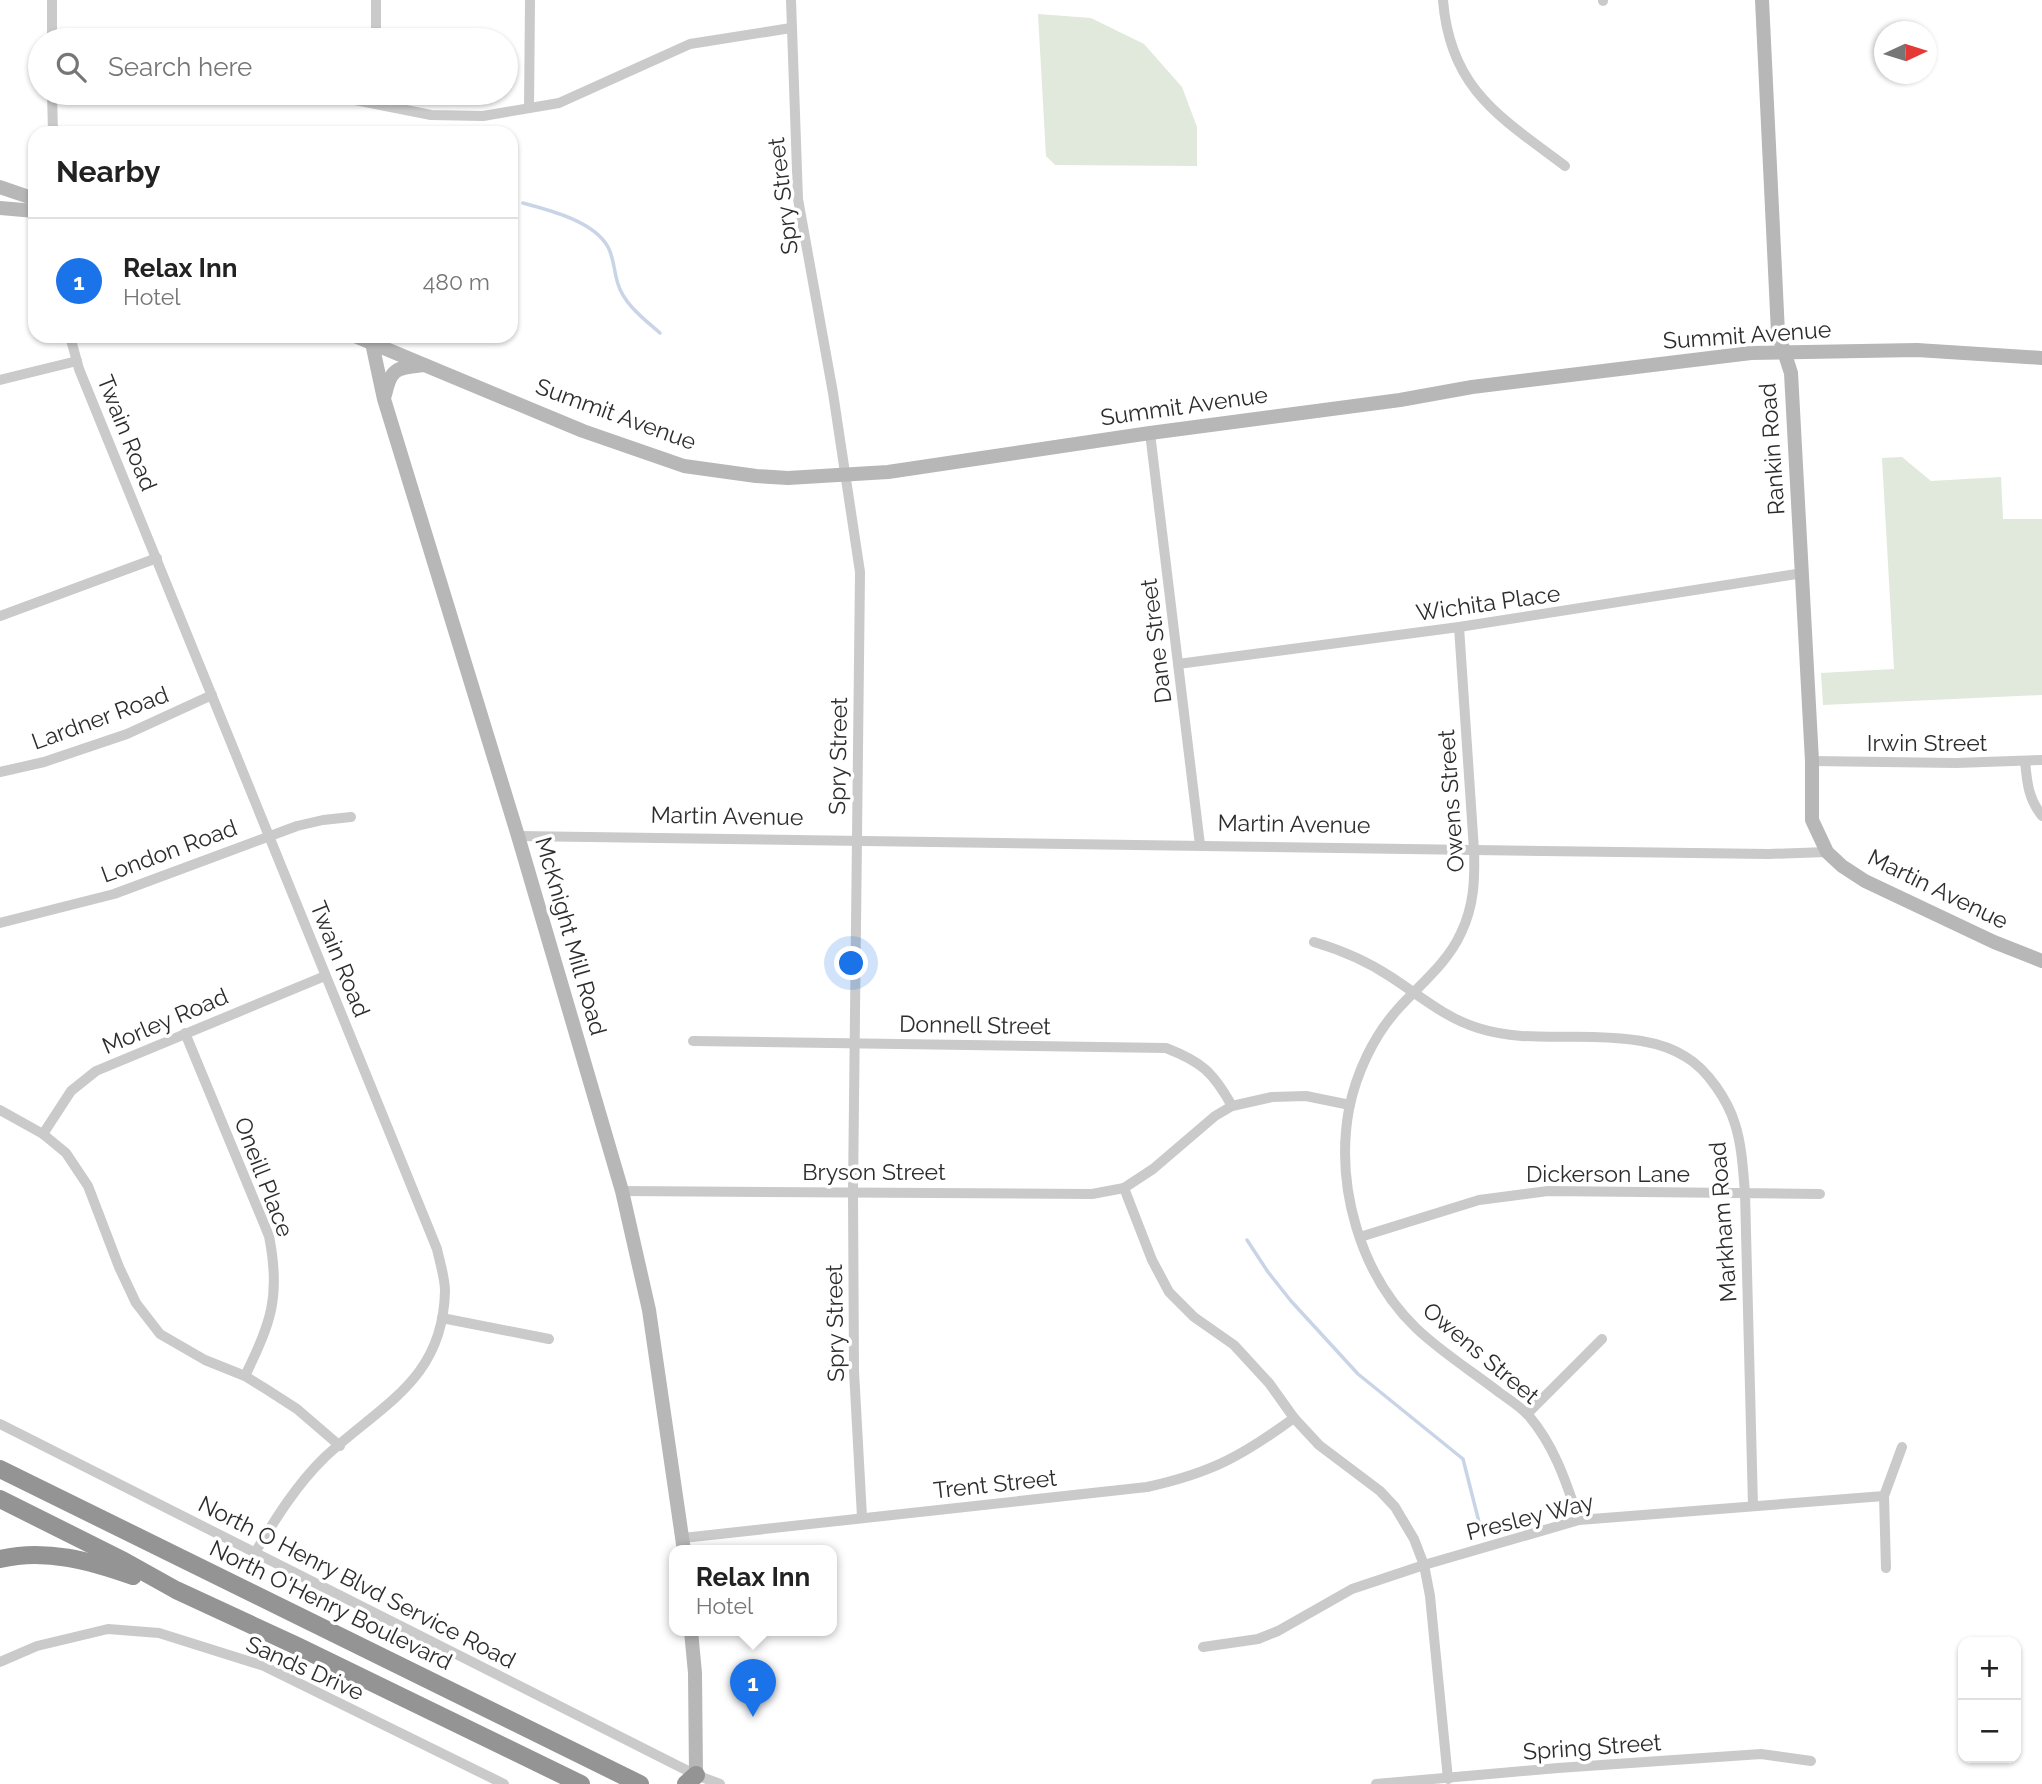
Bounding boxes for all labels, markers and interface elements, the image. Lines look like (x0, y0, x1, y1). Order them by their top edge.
north arrow (1874, 21, 1937, 84)
search box (28, 28, 518, 105)
icon: search (52, 48, 90, 86)
text: Search here (108, 52, 252, 82)
street label: Spry Street (762, 136, 803, 256)
text: Nearby (56, 154, 160, 189)
text: Relax Inn (123, 253, 237, 283)
text: 1 (73, 268, 85, 295)
text: 480 m (423, 268, 490, 295)
text: Hotel (123, 283, 181, 310)
street label: Summit Avenue (1662, 315, 1832, 354)
street label: Twain Road (92, 371, 163, 495)
street label: Summit Avenue (532, 372, 700, 455)
street label: Summit Avenue (1099, 380, 1269, 431)
street label: Rankin Road (1753, 382, 1790, 516)
street label: Dane Street (1134, 577, 1177, 705)
street label: Wichita Place (1414, 579, 1562, 626)
street label: Lardner Road (28, 680, 172, 755)
street label: Spry Street (823, 697, 852, 815)
street label: Owens Street (1432, 728, 1469, 873)
street label: Irwin Street (1867, 729, 1988, 756)
street label: Martin Avenue (650, 801, 804, 830)
street label: Martin Avenue (1217, 809, 1371, 838)
street label: London Road (97, 813, 240, 888)
street label: McKnight Mill Road (530, 834, 613, 1038)
street label: Martin Avenue (1864, 843, 2013, 934)
street label: Twain Road (305, 897, 376, 1021)
your location (834, 946, 868, 980)
street label: Morley Road (98, 982, 232, 1059)
street label: Donnell Street (899, 1010, 1051, 1039)
street label: Oneill Place (229, 1113, 300, 1240)
street label: Markham Road (1703, 1141, 1742, 1303)
street label: Bryson Street (802, 1158, 946, 1185)
street label: Dickerson Lane (1526, 1160, 1690, 1187)
street label: Spry Street (820, 1264, 849, 1382)
street label: Owens Street (1418, 1296, 1545, 1409)
street label: Trent Street (932, 1464, 1058, 1503)
street label: Presley Way (1463, 1488, 1596, 1545)
street label: North O Henry Blvd Service Road (194, 1490, 520, 1673)
street label: North O'Henry Boulevard (206, 1534, 457, 1675)
popup (669, 1545, 837, 1636)
text: Relax Inn (696, 1562, 810, 1592)
text: Hotel (696, 1592, 753, 1619)
street label: Sands Drive (242, 1630, 368, 1706)
map controls (1958, 1637, 2021, 1763)
button: + (1958, 1637, 2021, 1700)
pin: 1 (730, 1659, 776, 1717)
button: − (1958, 1700, 2021, 1763)
street label: Spring Street (1522, 1728, 1662, 1765)

